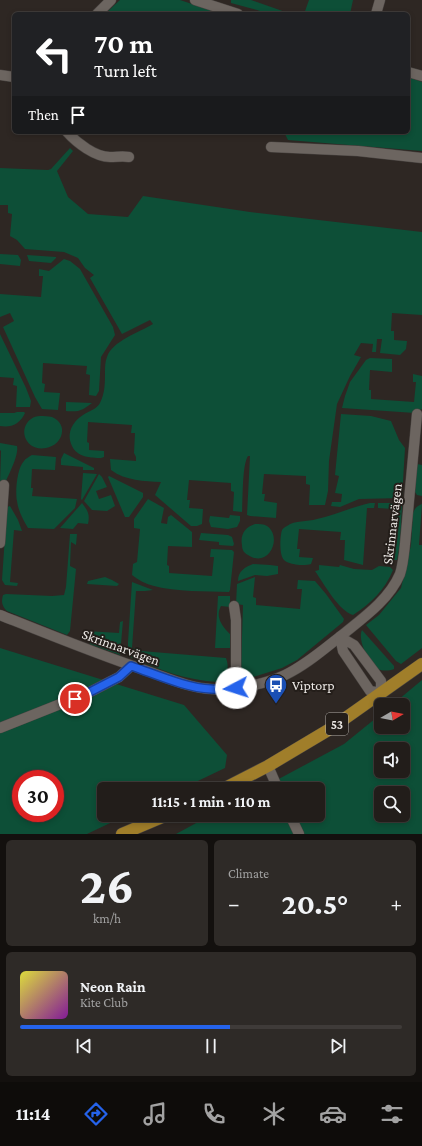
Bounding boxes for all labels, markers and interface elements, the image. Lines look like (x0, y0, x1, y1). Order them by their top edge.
icon: left (28, 28, 80, 80)
text: 70 m (94, 28, 153, 59)
text: Turn left (94, 61, 157, 81)
icon: arrive (67, 104, 89, 126)
text: Then (28, 107, 59, 123)
street label: Skrinnarvägen (379, 482, 405, 565)
street label: Skrinnarvägen (80, 626, 163, 669)
position arrow (215, 667, 257, 709)
bus stop icon: Viptorp (263, 672, 289, 705)
place label: Viptorp (292, 677, 335, 693)
pin (58, 682, 92, 716)
icon: arrive (64, 688, 86, 710)
north arrow (374, 698, 410, 734)
map controls (374, 698, 410, 822)
road number: 53 (326, 713, 348, 735)
button: sound (374, 742, 410, 778)
speed limit sign: 30 (12, 770, 64, 822)
button: search (374, 786, 410, 822)
text: 11:15 · 1 min · 110 m (152, 794, 270, 810)
text: 26 (80, 856, 134, 914)
text: Climate (228, 866, 269, 881)
text: 20.5° (282, 887, 348, 920)
text: − (228, 891, 240, 916)
text: + (390, 891, 402, 916)
text: km/h (93, 911, 121, 926)
text: Neon Rain (80, 979, 146, 995)
text: Kite Club (80, 995, 128, 1010)
icon: previous (73, 1035, 95, 1057)
icon: pause (200, 1035, 222, 1057)
icon: next (327, 1035, 349, 1057)
icon: directions (82, 1100, 110, 1128)
icon: music (141, 1100, 169, 1128)
icon: phone (200, 1100, 228, 1128)
icon: climate (260, 1100, 288, 1128)
icon: car (319, 1100, 347, 1128)
icon: filters (378, 1100, 406, 1128)
text: 11:14 (16, 1104, 51, 1124)

